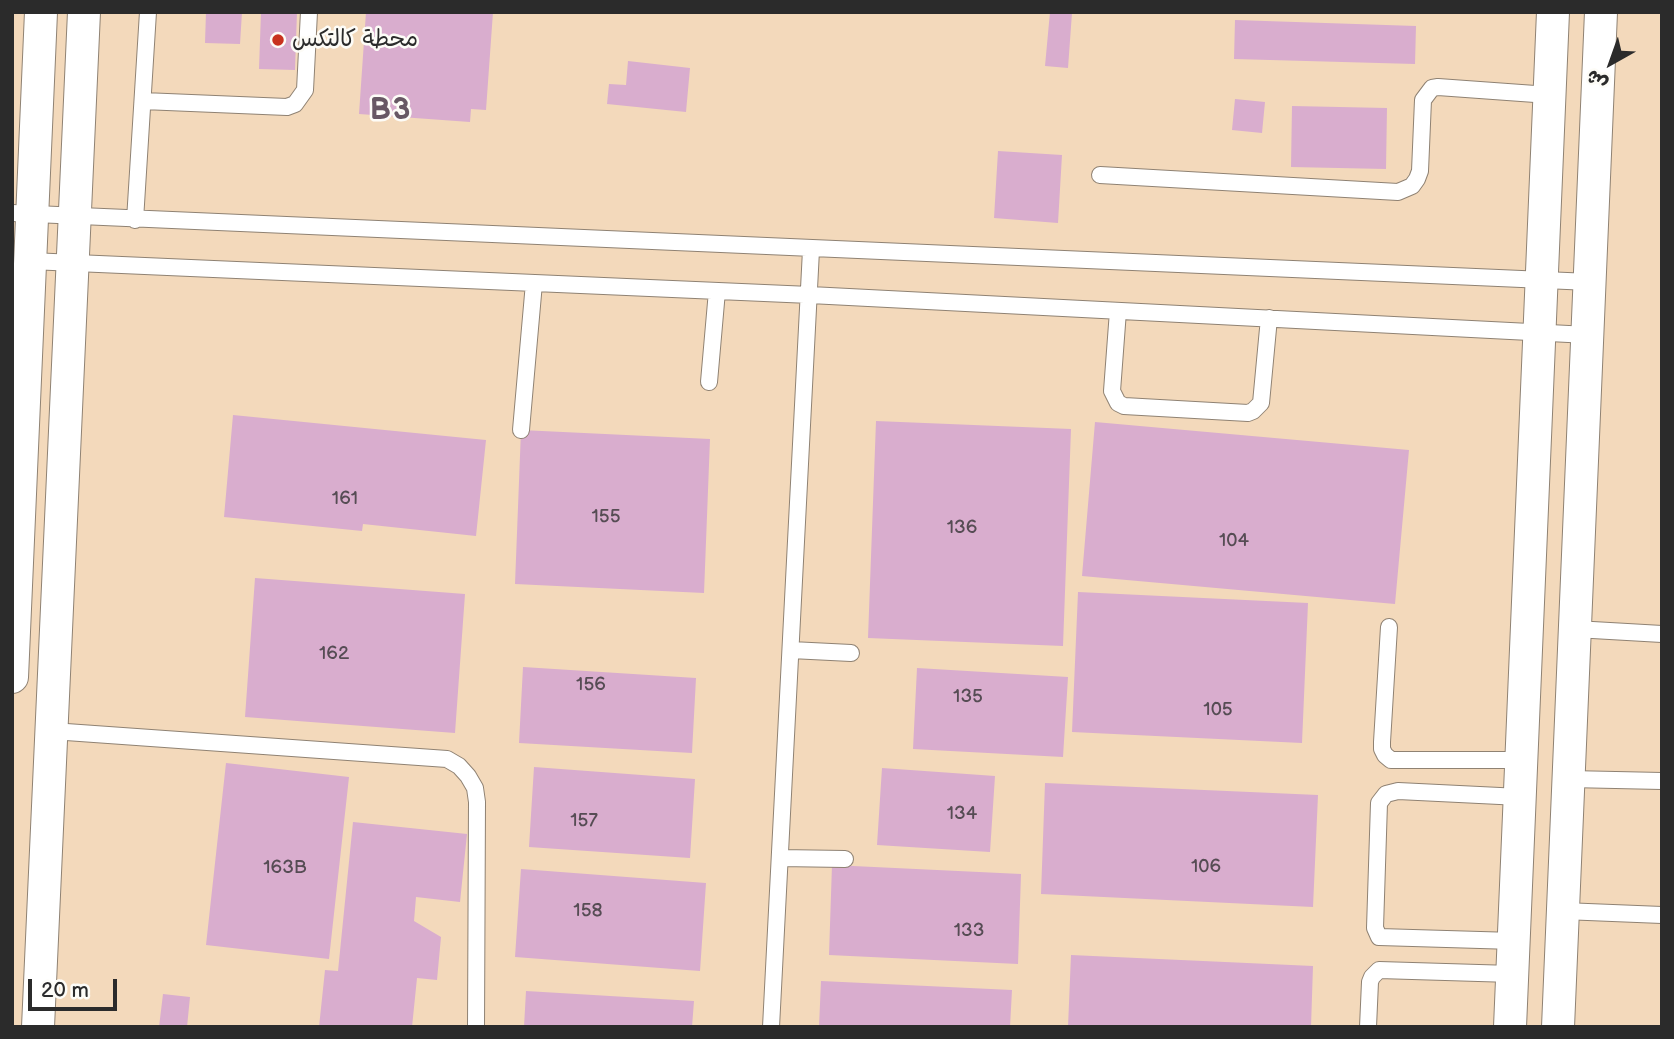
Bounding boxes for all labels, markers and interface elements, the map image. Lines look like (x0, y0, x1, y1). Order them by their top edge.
place label: محطة كالتكس (292, 26, 418, 54)
north arrow (1576, 28, 1646, 98)
marker: محطة كالتكس (270, 32, 286, 48)
text: ش (1582, 64, 1613, 95)
district label: B3 (370, 93, 412, 129)
house number: 161 (332, 488, 358, 510)
house number: 155 (591, 506, 621, 528)
house number: 136 (947, 517, 977, 539)
house number: 104 (1219, 530, 1249, 552)
house number: 162 (319, 643, 349, 665)
house number: 156 (576, 674, 606, 696)
house number: 135 (953, 686, 983, 708)
house number: 105 (1203, 699, 1233, 721)
house number: 134 (947, 803, 977, 825)
house number: 157 (570, 810, 598, 832)
house number: 106 (1191, 856, 1221, 878)
house number: 163B (263, 857, 307, 879)
house number: 158 (573, 900, 603, 922)
house number: 133 (954, 920, 984, 942)
scale bar (32, 965, 121, 1009)
text: 20 m (41, 978, 89, 1003)

